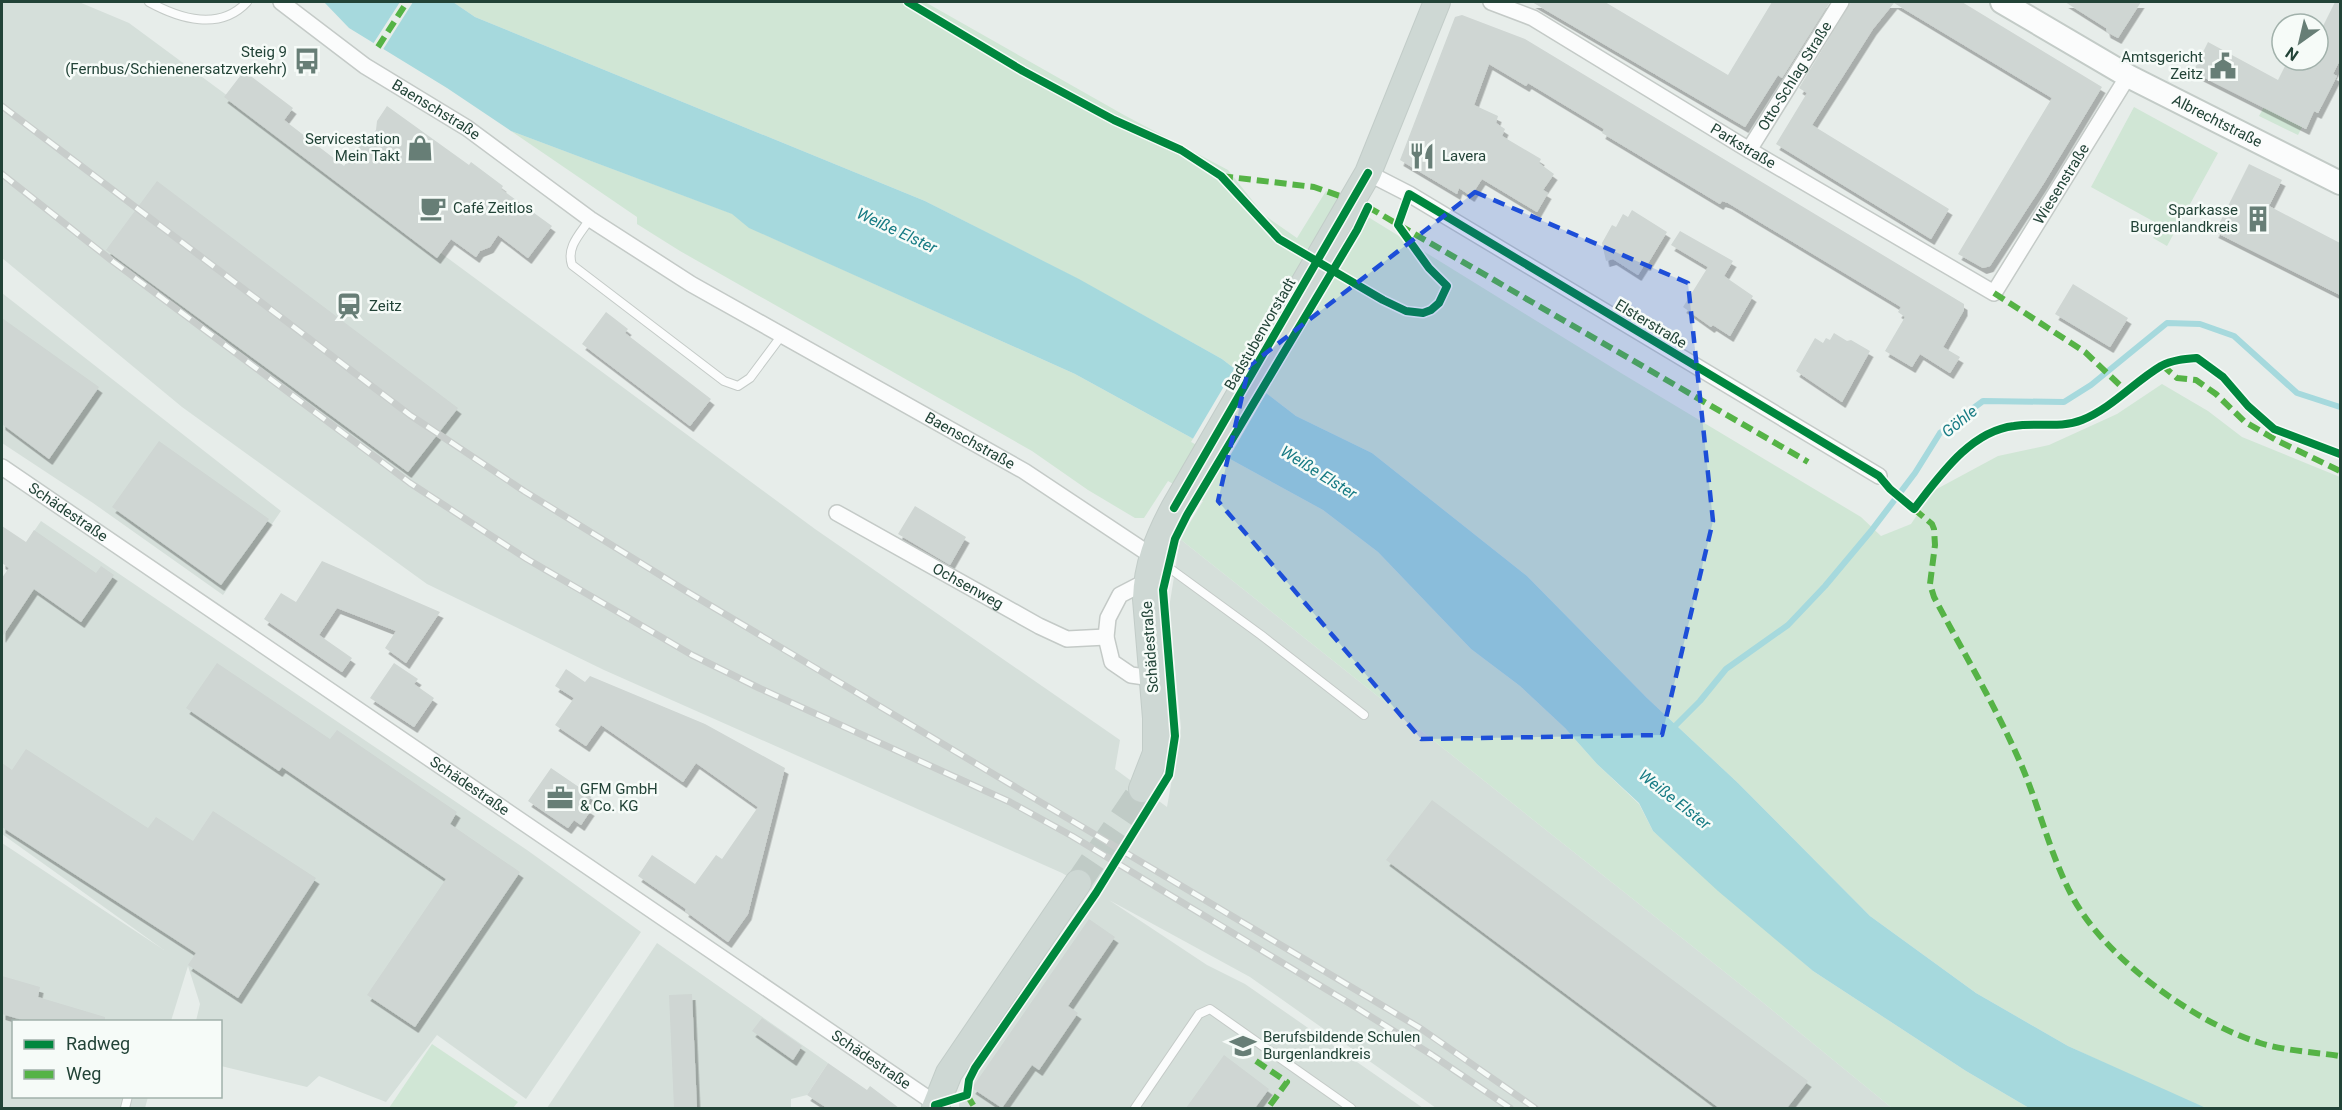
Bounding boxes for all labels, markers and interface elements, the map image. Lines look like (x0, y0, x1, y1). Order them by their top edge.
north arrow (2270, 12, 2330, 72)
street label: Otto-Schlag Straße (1754, 18, 1836, 134)
place label: Steig 9 (Fernbus/Schienenersatzverkehr) (65, 43, 287, 78)
text: N (2282, 43, 2302, 65)
bus stop icon: Steig 9 (Fernbus/Schienenersatzverkehr) (292, 46, 322, 76)
place label: Amtsgericht Zeitz (2121, 48, 2203, 83)
public building icon: Amtsgericht Zeitz (2208, 51, 2238, 81)
street label: Baenschstraße (389, 76, 484, 144)
street label: Albrechtstraße (2169, 91, 2265, 151)
street label: Parkstraße (1707, 120, 1779, 173)
place label: Servicestation Mein Takt (305, 130, 400, 165)
shop icon: Servicestation Mein Takt (405, 133, 435, 163)
street label: Wiesenstraße (2030, 140, 2093, 228)
restaurant icon: Lavera (1407, 141, 1437, 171)
place label: Lavera (1442, 147, 1486, 165)
cafe icon: Café Zeitlos (418, 193, 448, 223)
place label: Café Zeitlos (453, 199, 533, 217)
place label: Sparkasse Burgenlandkreis (2130, 201, 2238, 236)
water label: Weiße Elster (854, 204, 940, 258)
building icon: Sparkasse Burgenlandkreis (2243, 204, 2273, 234)
street label: Badstubenvorstadt (1221, 275, 1299, 393)
station icon: Zeitz (334, 291, 364, 321)
street label: Elsterstraße (1612, 296, 1690, 352)
place label: Zeitz (369, 297, 402, 315)
water label: Göhle (1938, 401, 1981, 441)
street label: Baenschstraße (922, 408, 1018, 473)
water label: Weiße Elster (1277, 442, 1361, 504)
street label: Schädestraße (25, 479, 111, 545)
street label: Ochsenweg (929, 559, 1006, 613)
street label: Schädestraße (1138, 600, 1162, 694)
street label: Schädestraße (426, 752, 513, 819)
water label: Weiße Elster (1635, 765, 1715, 834)
place label: GFM GmbH & Co. KG (580, 780, 658, 815)
office icon: GFM GmbH & Co. KG (545, 783, 575, 813)
legend (12, 1020, 222, 1098)
street label: Schädestraße (828, 1026, 914, 1093)
place label: Berufsbildende Schulen Burgenlandkreis (1263, 1028, 1420, 1063)
school or university icon: Berufsbildende Schulen Burgenlandkreis (1228, 1031, 1258, 1061)
text: Radweg (66, 1033, 130, 1054)
text: Weg (66, 1063, 101, 1084)

